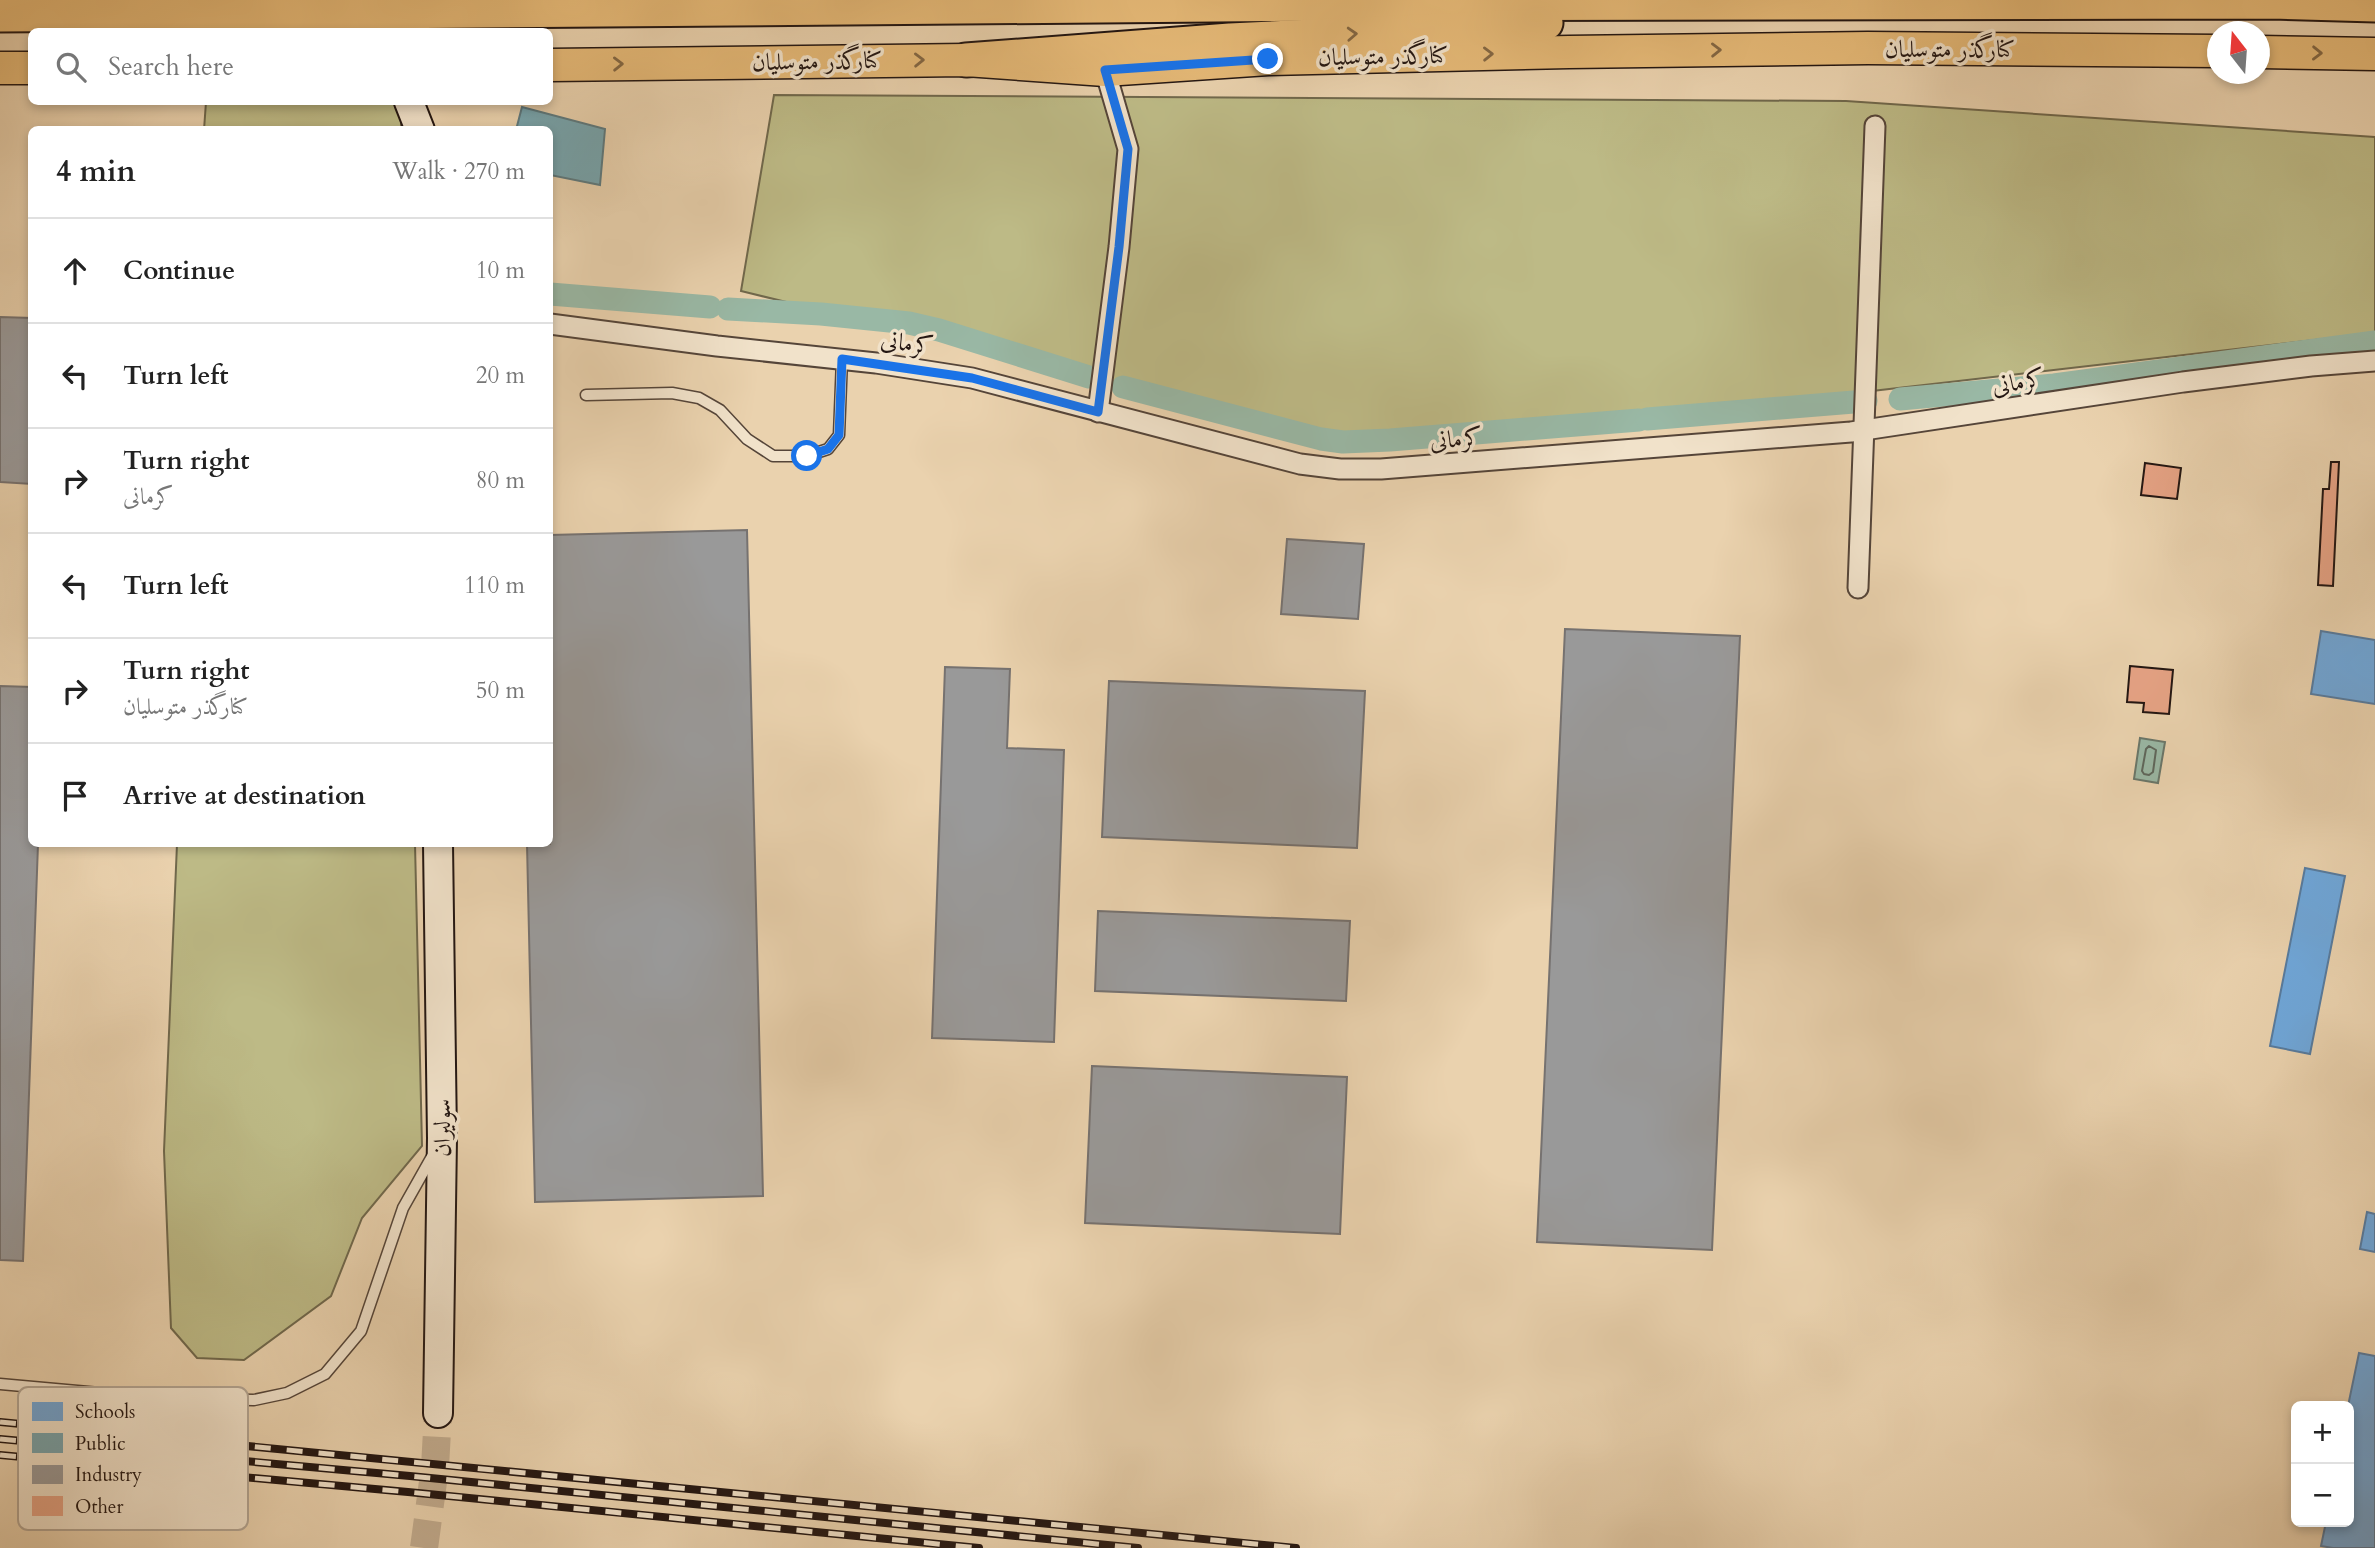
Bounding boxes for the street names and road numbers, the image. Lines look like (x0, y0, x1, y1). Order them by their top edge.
street label: کنارگذر متوسلیان (1885, 32, 2015, 66)
street label: کنارگذر متوسلیان (1317, 38, 1449, 74)
street label: کنارگذر متوسلیان (751, 43, 883, 79)
street label: کرمانی (878, 323, 936, 364)
street label: کرمانی (1989, 362, 2047, 403)
street label: کرمانی (1429, 421, 1483, 458)
street label: سولیران (426, 1099, 459, 1157)

